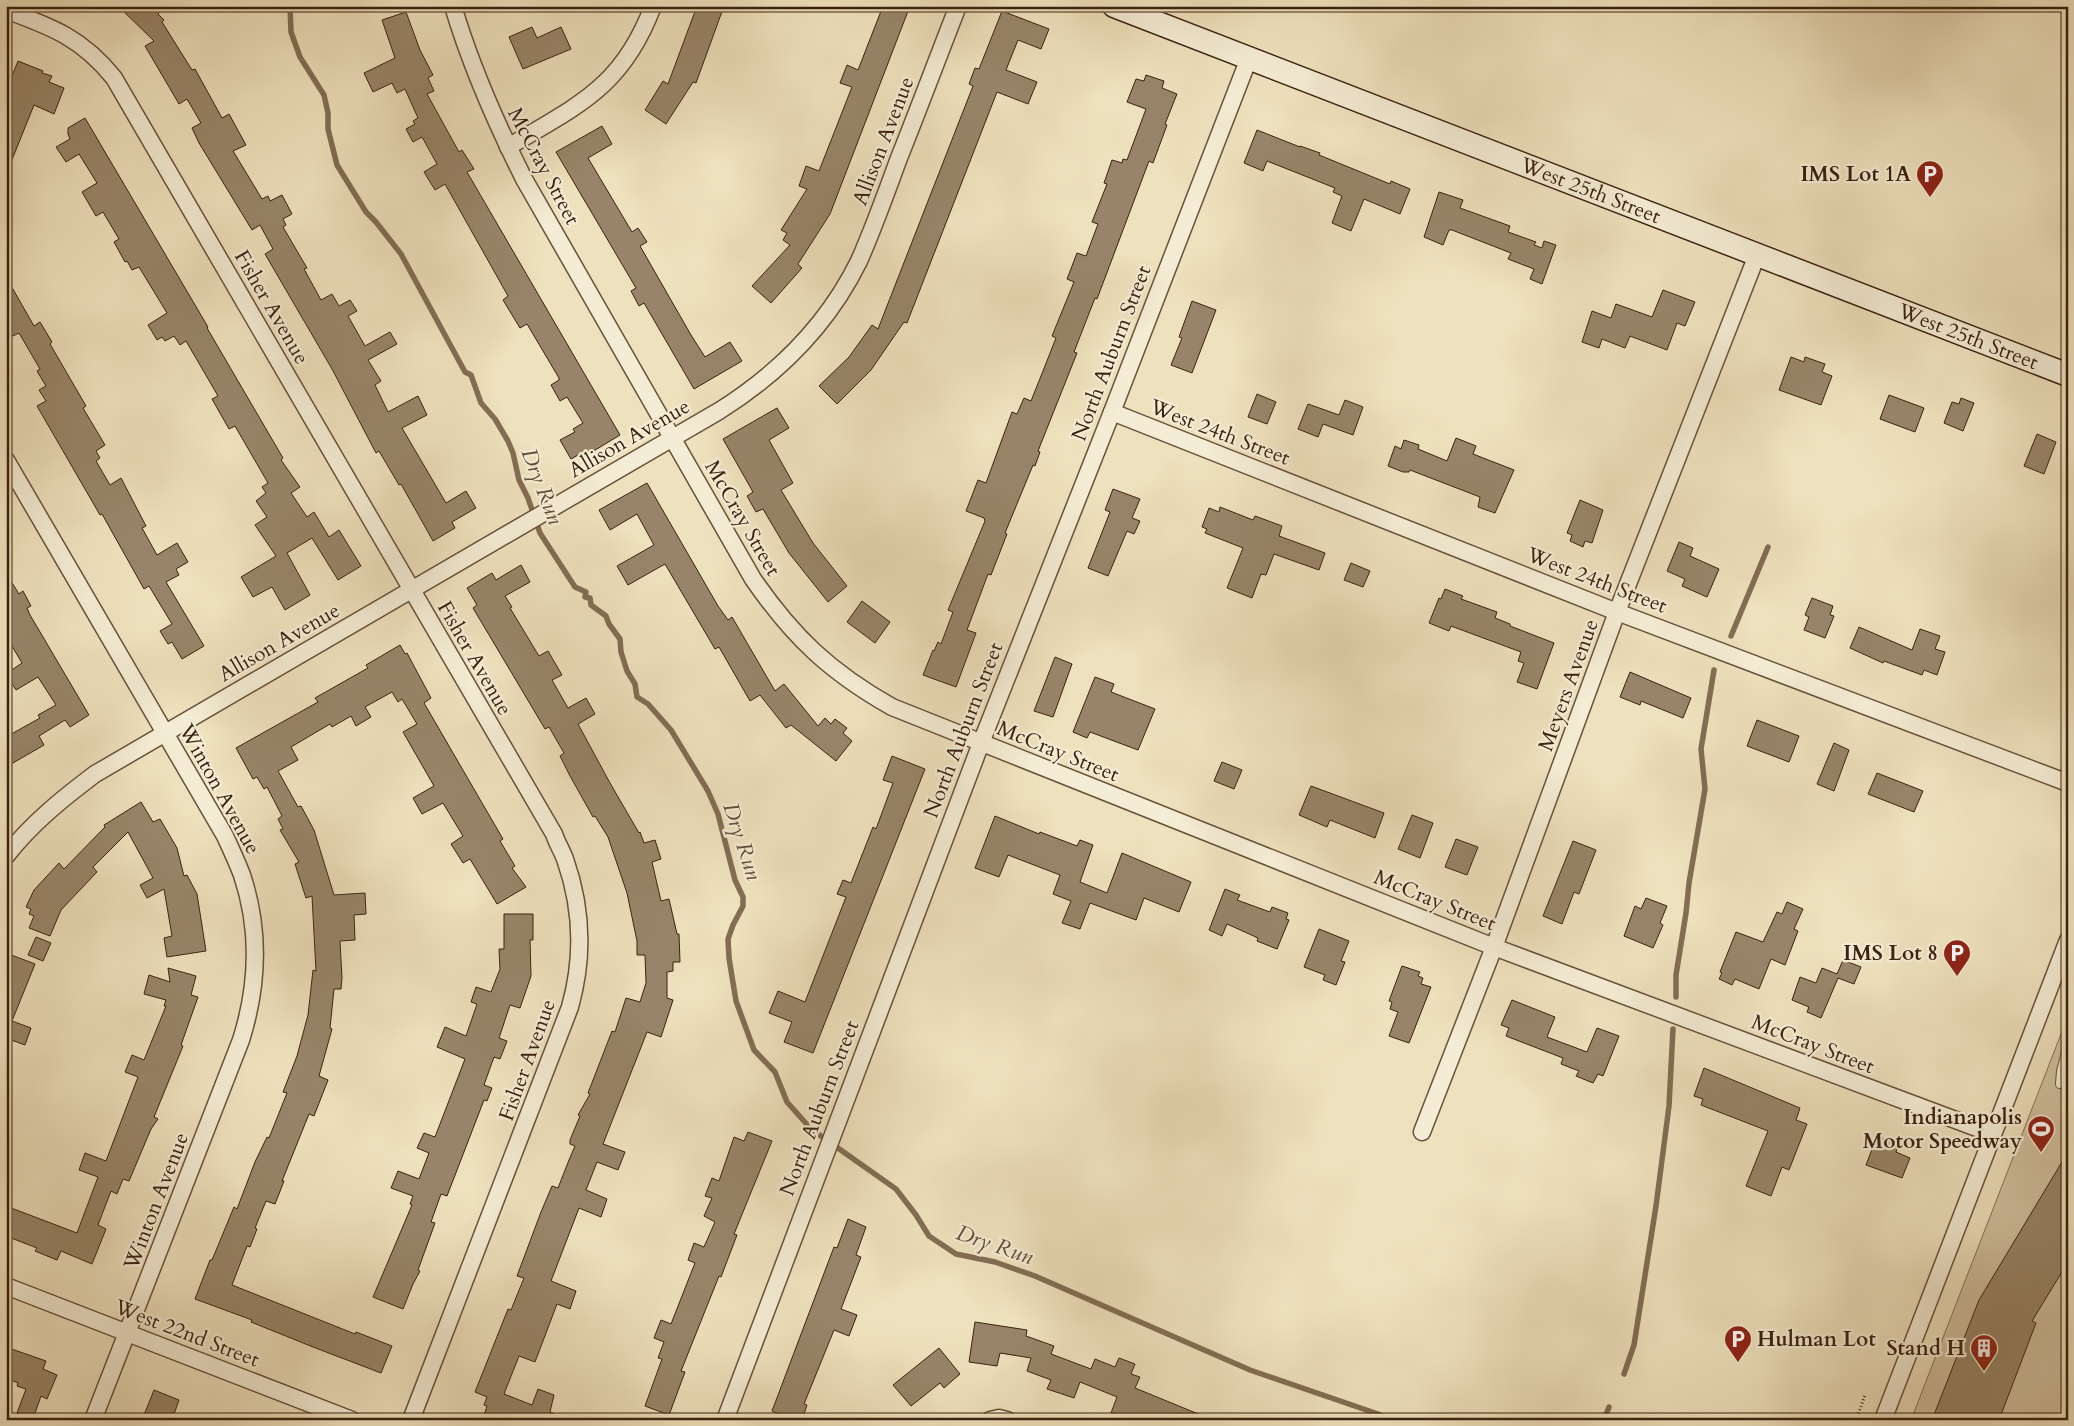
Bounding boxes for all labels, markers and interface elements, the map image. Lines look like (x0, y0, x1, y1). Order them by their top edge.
street label: Allison Avenue (846, 73, 921, 210)
street label: McCray Street (500, 102, 587, 230)
street label: West 25th Street (1515, 150, 1665, 231)
parking icon: IMS Lot 1A (1915, 159, 1945, 198)
place label: IMS Lot 1A (1801, 160, 1911, 189)
street label: Fisher Avenue (227, 245, 316, 370)
street label: North Auburn Street (1065, 261, 1158, 445)
street label: West 25th Street (1893, 296, 2043, 377)
street label: Allison Avenue (563, 392, 695, 485)
street label: West 24th Street (1145, 392, 1294, 473)
water label: Dry Run (514, 444, 570, 529)
street label: McCray Street (698, 455, 788, 582)
street label: West 24th Street (1522, 540, 1671, 621)
street label: Allison Avenue (213, 596, 345, 689)
street label: Fisher Avenue (430, 596, 519, 721)
street label: Meyers Avenue (1531, 615, 1606, 755)
street label: North Auburn Street (917, 638, 1010, 822)
street label: McCray Street (992, 714, 1124, 789)
street label: Winton Avenue (171, 718, 267, 860)
water label: Dry Run (715, 799, 769, 884)
street label: McCray Street (1369, 863, 1501, 938)
parking icon: IMS Lot 8 (1942, 938, 1972, 977)
place label: IMS Lot 8 (1843, 939, 1938, 968)
street label: Fisher Avenue (492, 995, 563, 1125)
street label: McCray Street (1747, 1008, 1879, 1081)
street label: North Auburn Street (773, 1016, 866, 1200)
place label: Indianapolis Motor Speedway (1863, 1103, 2022, 1156)
sports icon: Indianapolis Motor Speedway (2026, 1114, 2056, 1153)
street label: Winton Avenue (117, 1128, 196, 1275)
water label: Dry Run (952, 1218, 1037, 1272)
street label: West 22nd Street (109, 1292, 264, 1375)
parking icon: Hulman Lot (1723, 1324, 1753, 1363)
place label: Hulman Lot (1757, 1325, 1876, 1354)
building icon: Stand H (1969, 1333, 1999, 1372)
place label: Stand H (1886, 1334, 1965, 1363)

